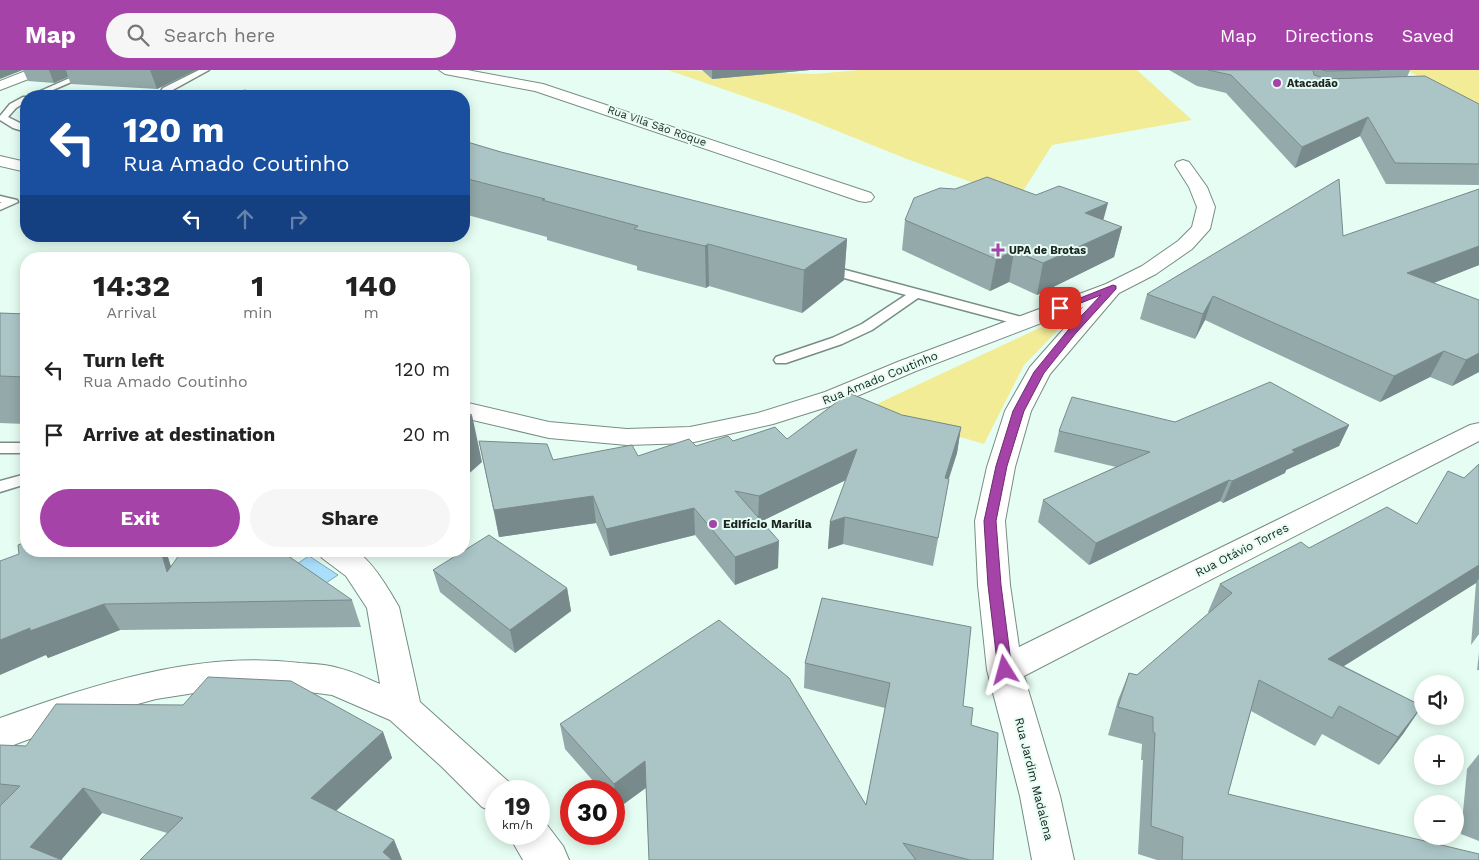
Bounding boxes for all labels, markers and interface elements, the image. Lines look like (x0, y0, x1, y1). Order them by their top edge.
search box (106, 13, 456, 58)
text: Map (25, 21, 76, 49)
icon: search (124, 21, 152, 49)
text: Search here (164, 24, 275, 47)
text: Map (1220, 25, 1257, 46)
text: Directions (1285, 25, 1374, 46)
text: Saved (1402, 25, 1454, 46)
marker: Atacadão (1271, 77, 1283, 89)
place label: Atacadão (1287, 77, 1338, 90)
street label: Rua Vila São Roque (606, 103, 708, 149)
text: 120 m (123, 109, 224, 151)
icon: left (40, 110, 105, 175)
text: Rua Amado Coutinho (123, 151, 349, 176)
icon: left (178, 205, 206, 233)
icon: ahead (231, 205, 259, 233)
icon: right (284, 205, 312, 233)
marker: UPA de Brotas (991, 243, 1005, 257)
place label: UPA de Brotas (1009, 244, 1086, 257)
text: 14:32 (93, 268, 170, 303)
text: 1 (251, 268, 264, 303)
text: 140 (345, 268, 397, 303)
pin (1039, 287, 1081, 329)
icon: arrive (1046, 294, 1074, 322)
text: Arrival (107, 303, 156, 322)
text: min (243, 303, 272, 322)
text: m (364, 303, 379, 322)
street label: Rua Amado Coutinho (820, 348, 940, 408)
text: Turn left (83, 349, 164, 372)
icon: left (40, 356, 68, 384)
text: 120 m (395, 358, 450, 381)
text: Rua Amado Coutinho (83, 372, 248, 391)
icon: arrive (40, 421, 68, 449)
text: Arrive at destination (83, 423, 275, 446)
text: 20 m (403, 423, 450, 446)
button: Exit (40, 489, 240, 547)
button: Share (250, 489, 450, 547)
place label: Edifício Marília (723, 517, 812, 531)
marker: Edifício Marília (707, 518, 719, 530)
street label: Rua Otávio Torres (1193, 520, 1291, 580)
position arrow (978, 643, 1030, 695)
map controls (1414, 675, 1464, 845)
button: sound (1414, 675, 1464, 725)
street label: Rua Jardim Madalena (1012, 716, 1056, 842)
button: + (1414, 735, 1464, 785)
speed limit sign: 30 (560, 780, 625, 845)
text: 19 (504, 792, 531, 821)
button: − (1414, 795, 1464, 845)
text: km/h (502, 818, 533, 832)

